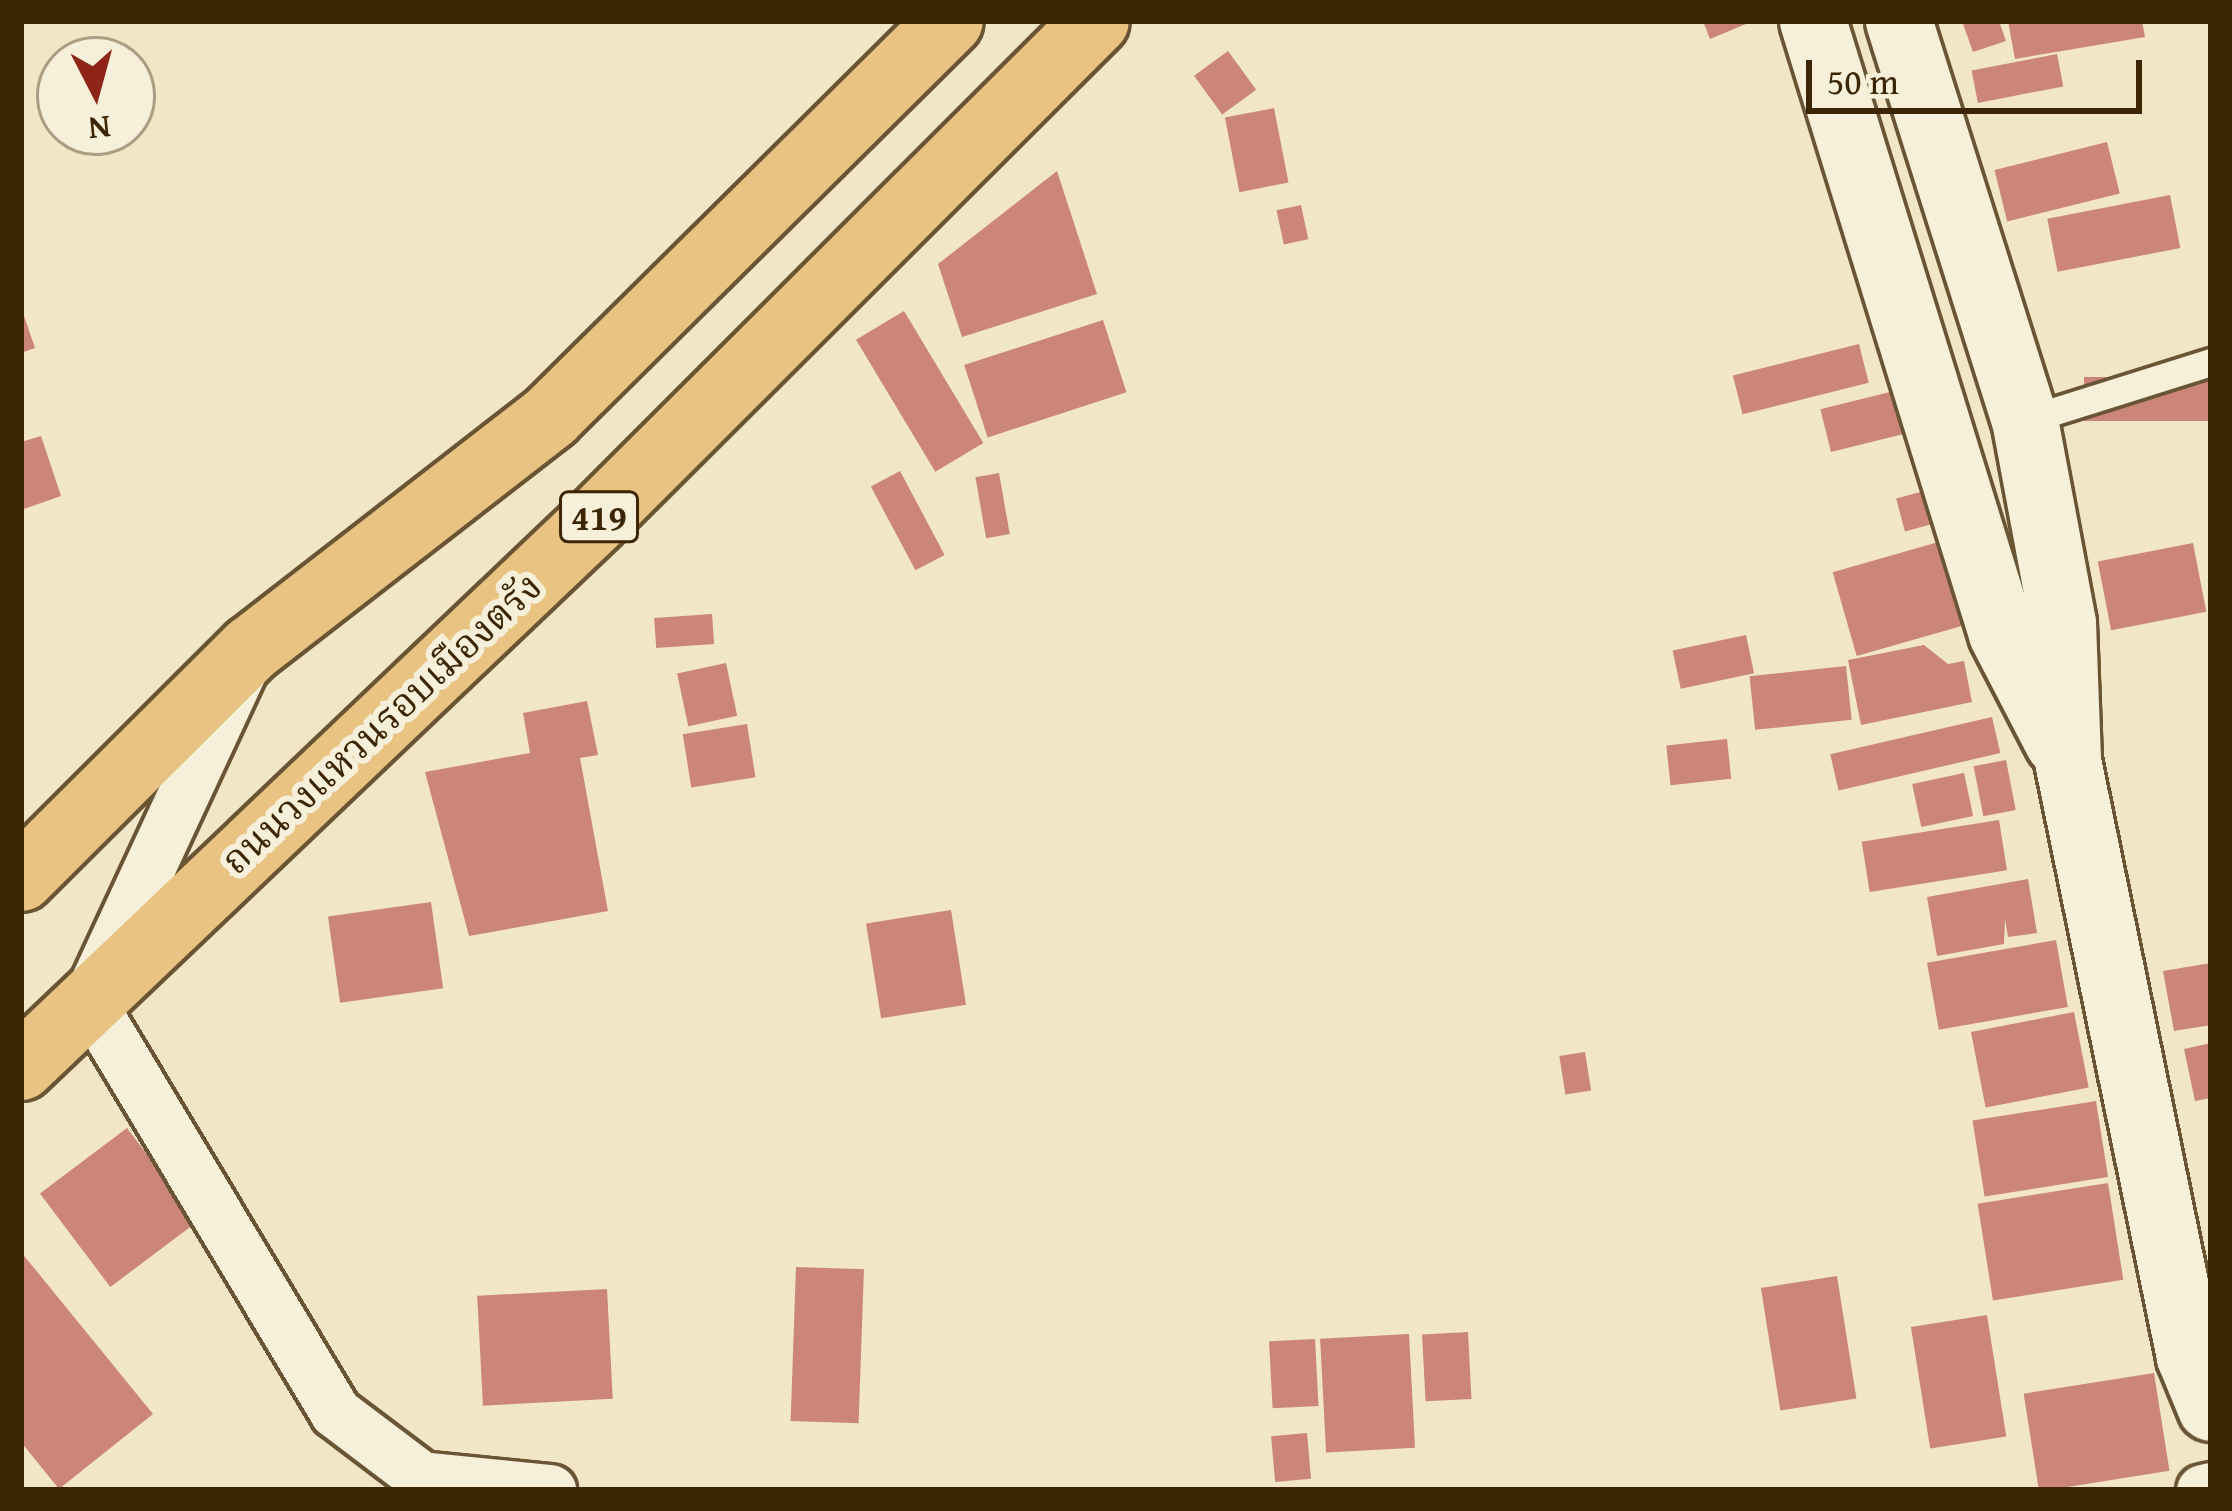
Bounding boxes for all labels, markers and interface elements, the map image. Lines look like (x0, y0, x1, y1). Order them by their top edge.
north arrow (36, 36, 156, 156)
scale bar (1812, 36, 2148, 110)
text: 50 m (1827, 54, 1899, 107)
text: N (86, 104, 113, 154)
road number: 419 (557, 487, 641, 547)
street label: ถนนวงแหวนรอบเมืองตรัง (211, 563, 551, 883)

